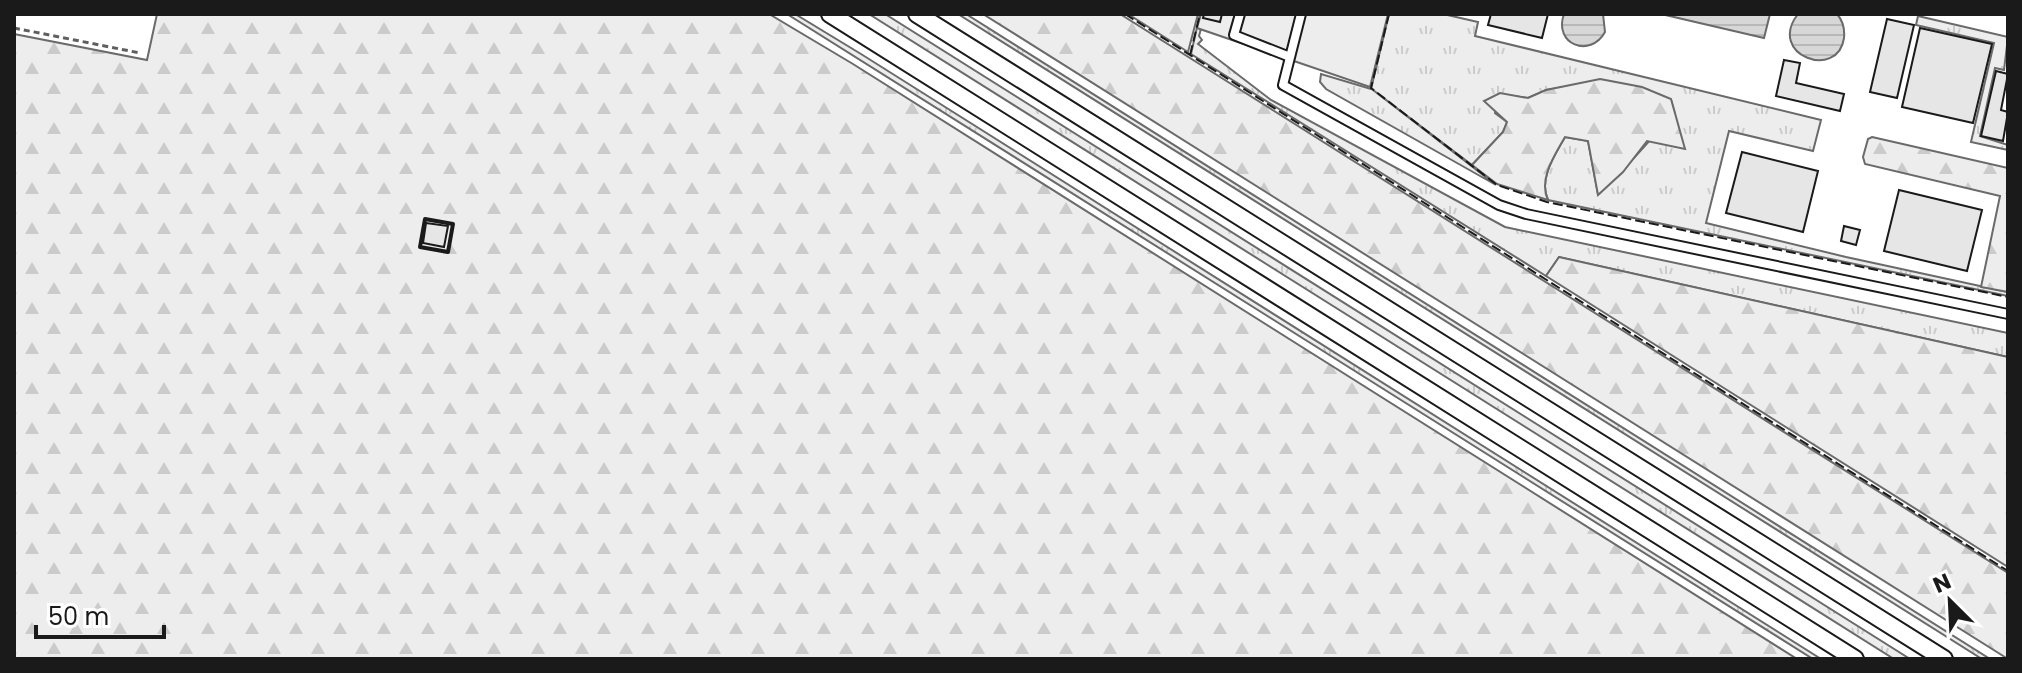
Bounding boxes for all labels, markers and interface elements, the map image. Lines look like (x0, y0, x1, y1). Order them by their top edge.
north arrow (1910, 561, 1990, 641)
text: N (1928, 566, 1956, 601)
scale bar (36, 589, 164, 639)
text: 50 m (48, 600, 109, 633)

